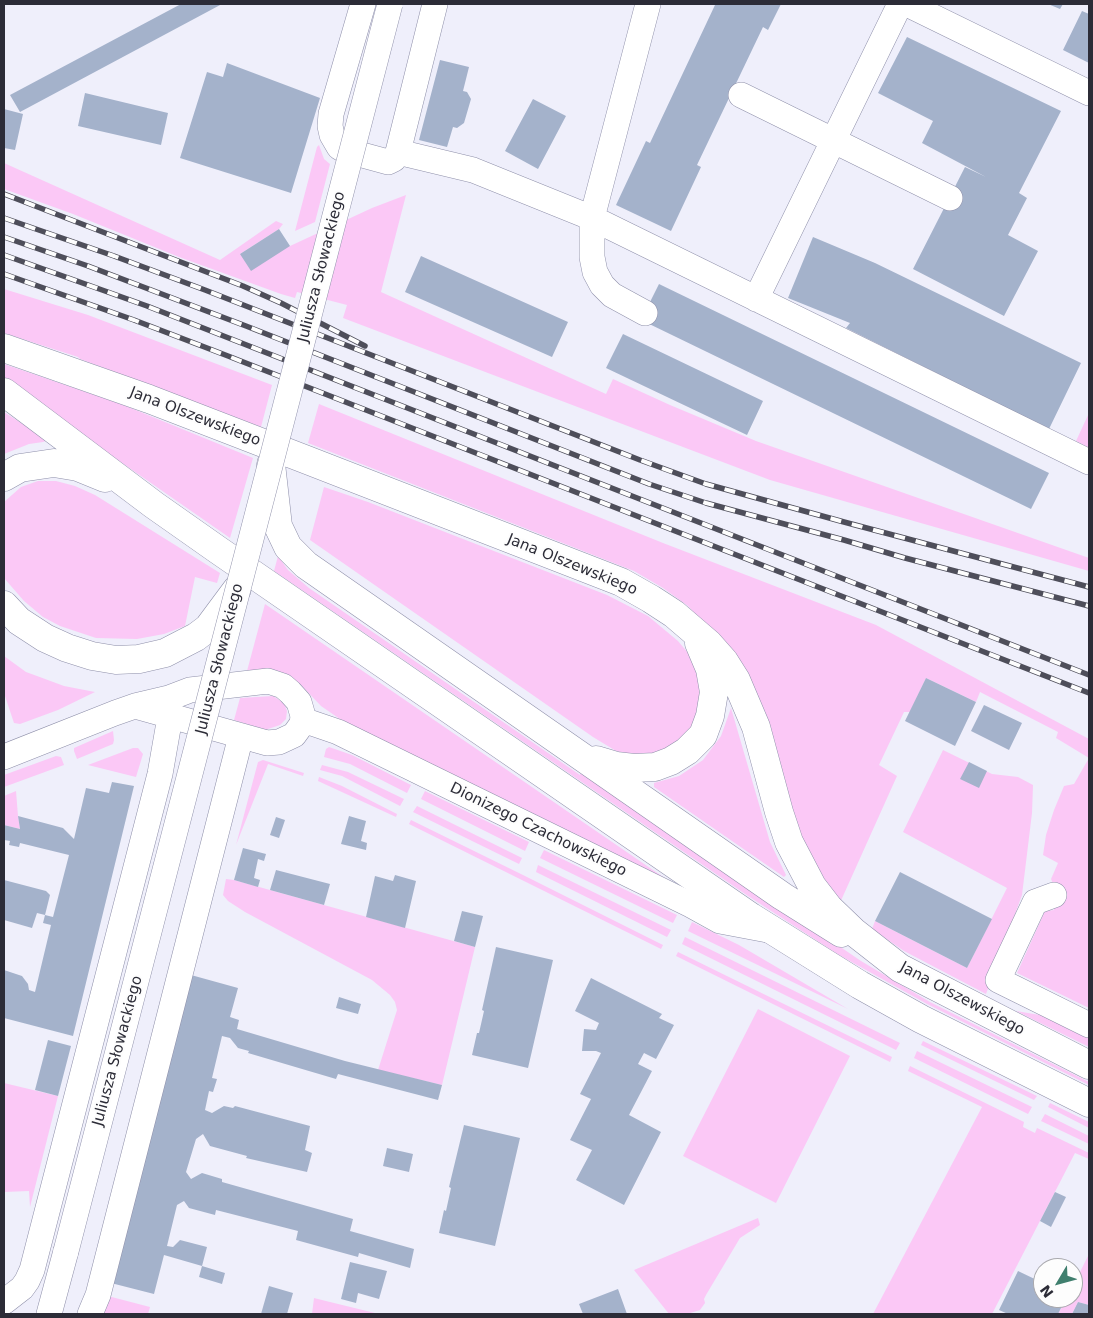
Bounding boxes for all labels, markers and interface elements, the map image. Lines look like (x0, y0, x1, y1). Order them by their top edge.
street label: Juliusza Słowackiego (295, 190, 349, 344)
street label: Jana Olszewskiego (127, 384, 263, 450)
street label: Jana Olszewskiego (504, 531, 640, 599)
street label: Juliusza Słowackiego (193, 582, 247, 736)
street label: Dionizego Czachowskiego (447, 779, 629, 881)
street label: Jana Olszewskiego (896, 958, 1028, 1040)
street label: Juliusza Słowackiego (89, 974, 147, 1128)
north arrow (1033, 1258, 1083, 1308)
text: N (1037, 1282, 1057, 1301)

